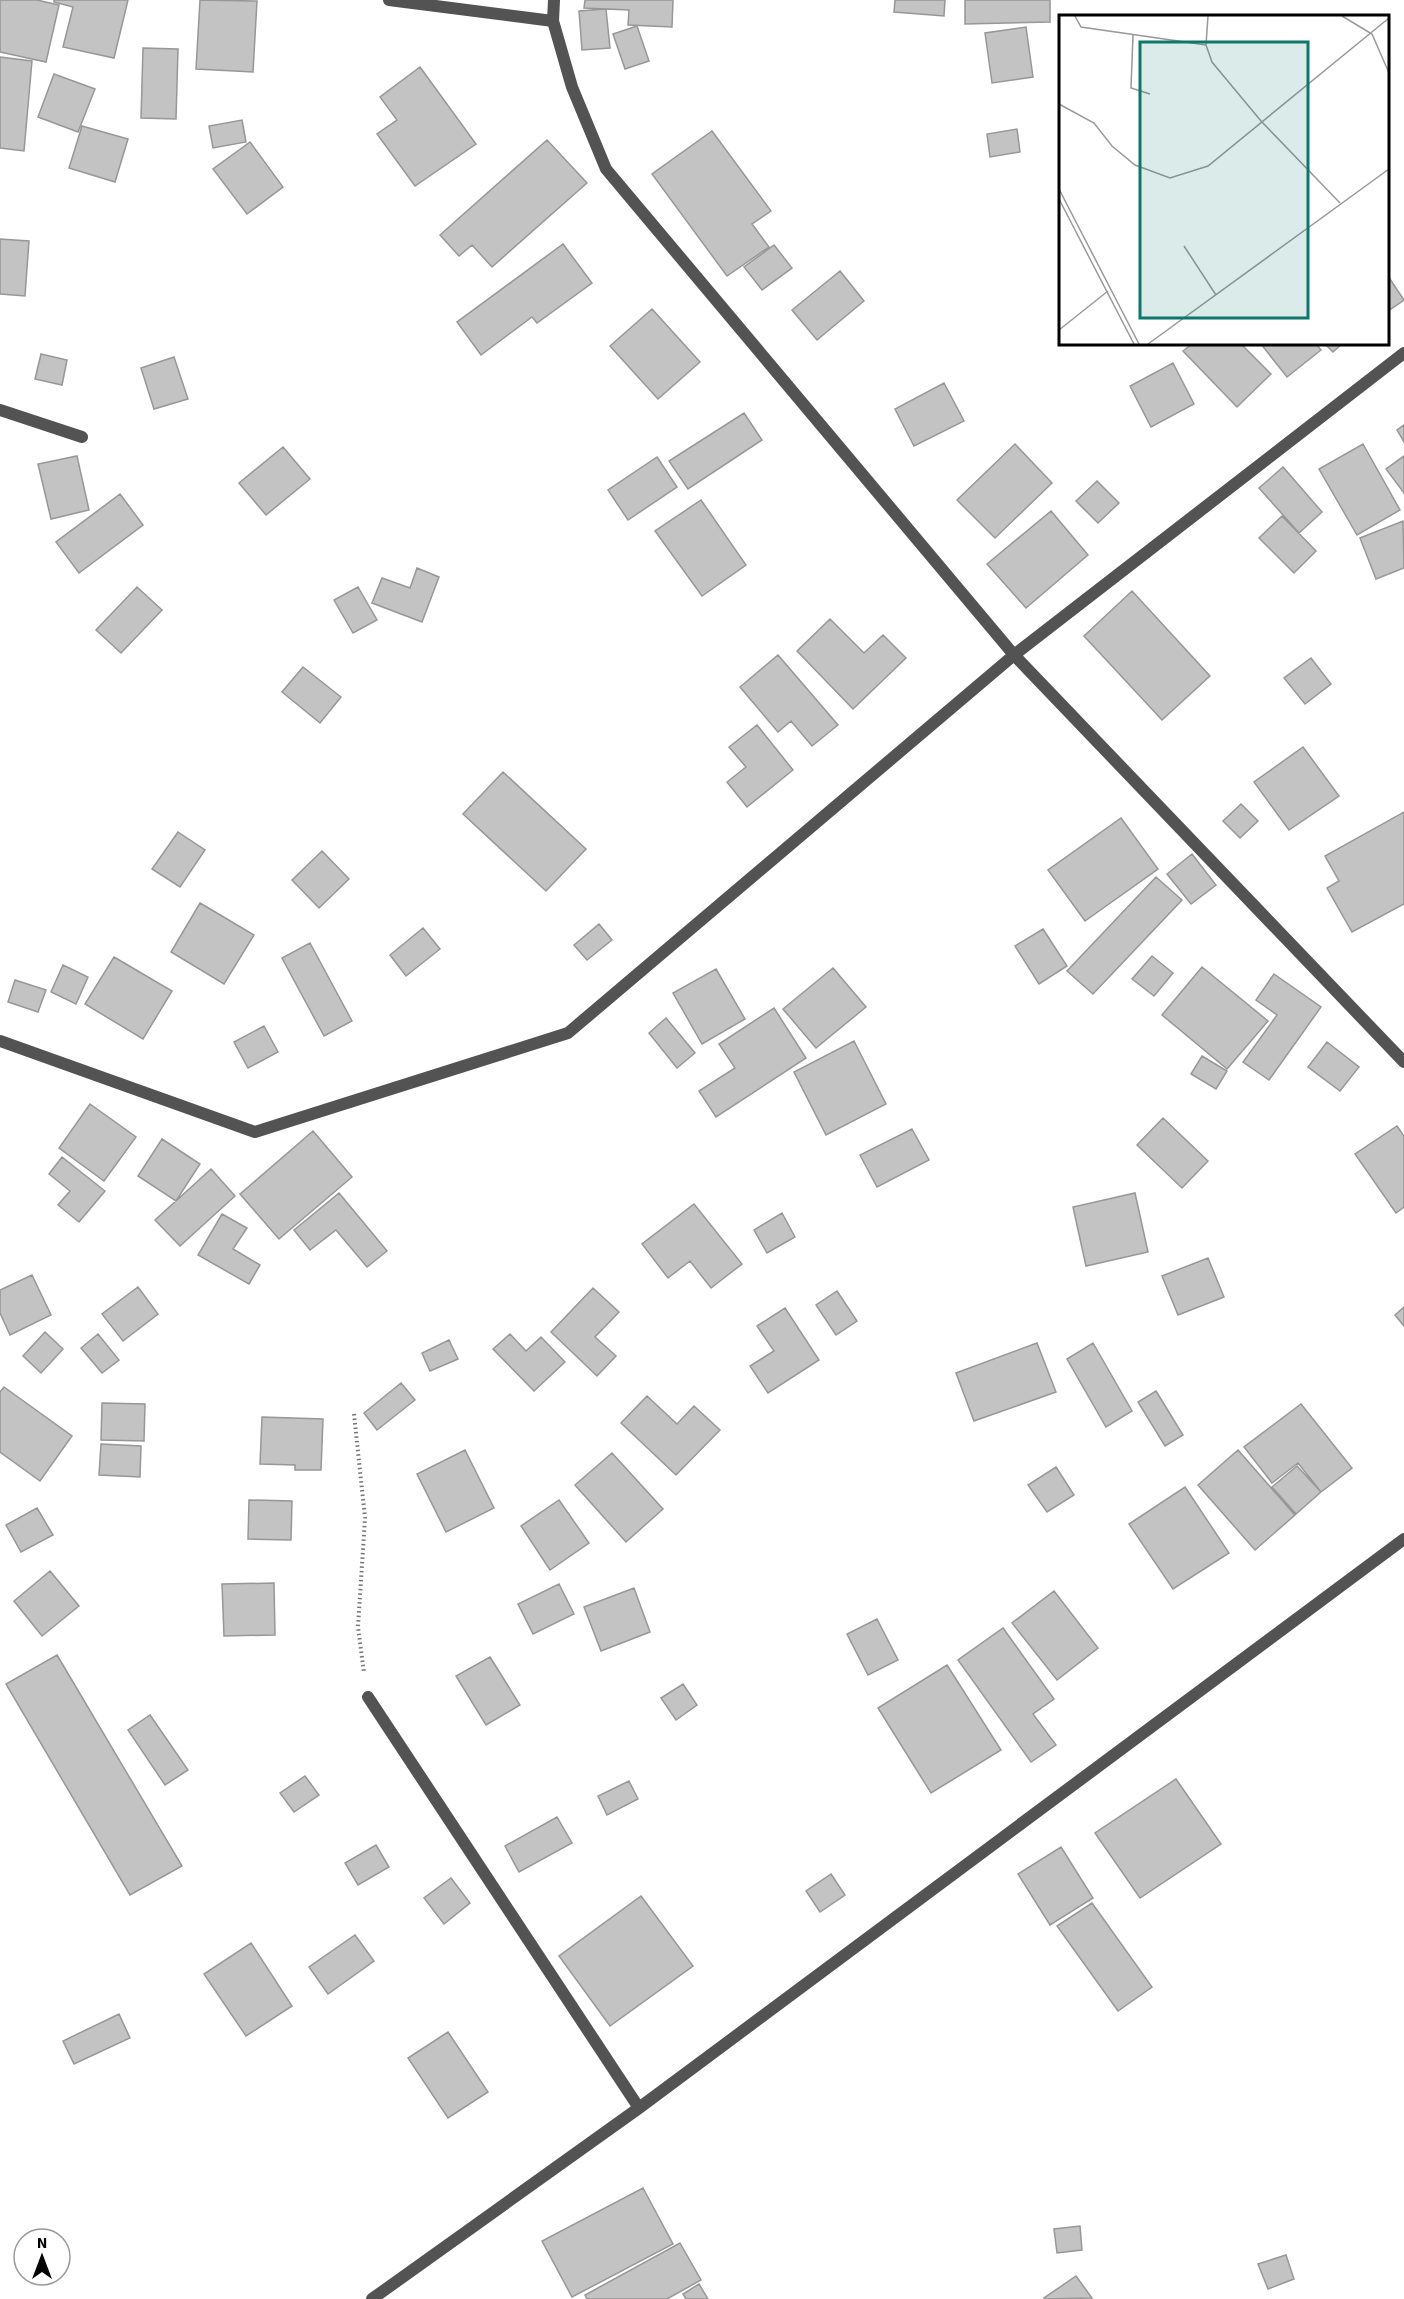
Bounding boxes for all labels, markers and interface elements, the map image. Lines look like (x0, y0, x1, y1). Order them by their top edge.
inset map (1059, 15, 1389, 345)
north arrow (12, 2227, 72, 2287)
text: N (37, 2232, 47, 2254)

